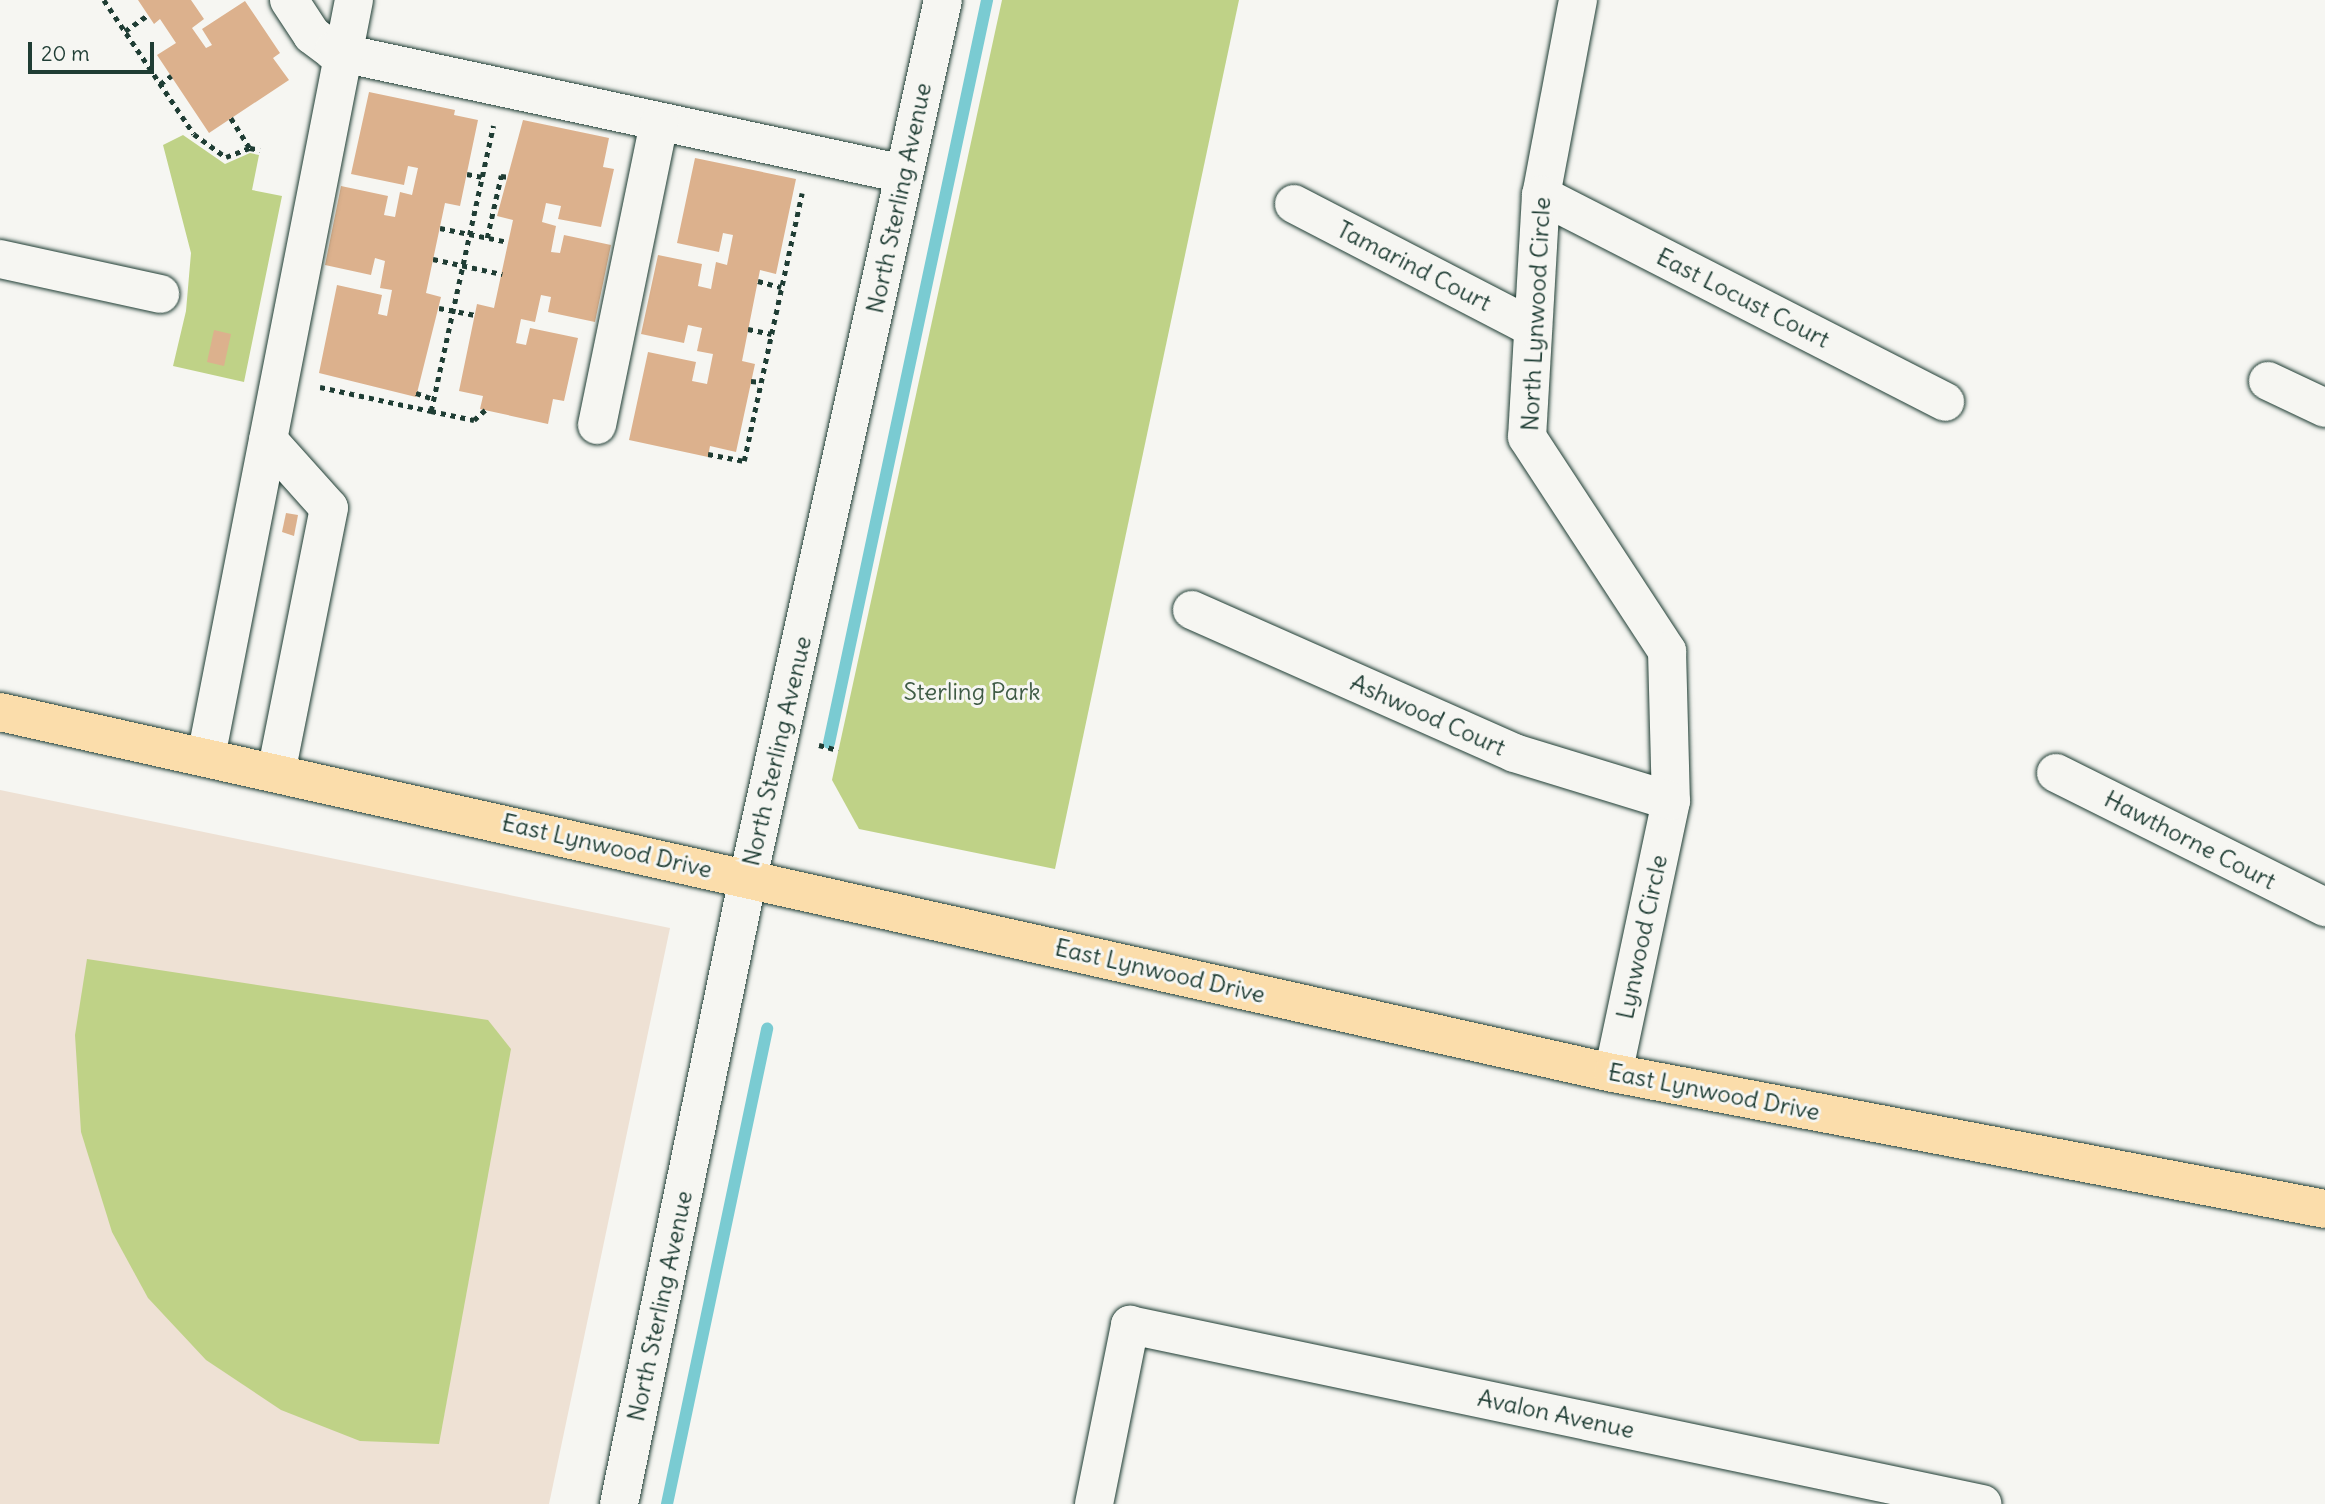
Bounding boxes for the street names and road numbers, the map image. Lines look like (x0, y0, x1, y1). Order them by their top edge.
street label: North Sterling Avenue (860, 80, 938, 316)
street label: North Lynwood Circle (1515, 196, 1557, 432)
street label: Tamarind Court (1332, 215, 1496, 317)
street label: East Locust Court (1652, 242, 1834, 354)
street label: North Sterling Avenue (737, 633, 817, 869)
street label: Ashwood Court (1346, 668, 1510, 762)
street label: Hawthorne Court (2099, 784, 2281, 896)
street label: East Lynwood Drive (499, 808, 715, 884)
street label: Lynwood Circle (1611, 852, 1673, 1022)
street label: East Lynwood Drive (1052, 933, 1268, 1009)
street label: East Lynwood Drive (1606, 1057, 1822, 1127)
street label: North Sterling Avenue (621, 1188, 699, 1424)
street label: Avalon Avenue (1475, 1383, 1637, 1445)

